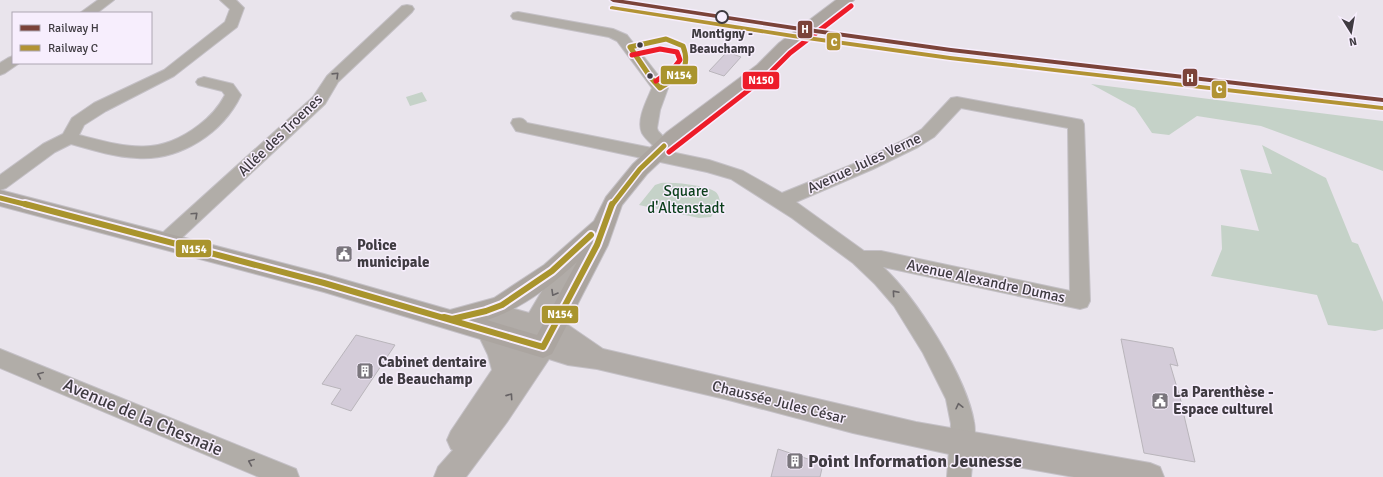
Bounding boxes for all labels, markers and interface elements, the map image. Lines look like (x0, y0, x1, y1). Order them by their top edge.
marker: Montigny - Beauchamp (715, 10, 729, 24)
legend (12, 12, 152, 64)
north arrow (1331, 12, 1371, 52)
line badge: H (797, 20, 813, 39)
text: Railway H (48, 21, 99, 36)
text: H (801, 23, 809, 36)
place label: Montigny - Beauchamp (689, 26, 755, 57)
line badge: C (826, 32, 841, 51)
text: N (1348, 34, 1358, 48)
text: C (831, 36, 838, 49)
unlabelled marker (635, 40, 645, 50)
text: Railway C (48, 41, 98, 56)
line badge: N154 (660, 65, 698, 85)
line badge: H (1182, 68, 1198, 87)
text: N154 (666, 69, 692, 82)
unlabelled marker (645, 71, 655, 81)
line badge: N150 (742, 71, 780, 90)
text: H (1186, 72, 1194, 85)
one-way arrow (332, 73, 339, 80)
text: N150 (748, 74, 774, 87)
line badge: C (1211, 80, 1227, 99)
text: C (1216, 83, 1223, 96)
street label: Allée des Troenes (234, 90, 326, 180)
street label: Avenue Jules Verne (804, 129, 924, 197)
park label: Square d'Altenstadt (647, 182, 725, 217)
one-way arrow (190, 212, 198, 220)
place label: Police municipale (357, 236, 430, 271)
line badge: N154 (175, 239, 212, 258)
text: N154 (181, 243, 207, 256)
public building icon: Police municipale (334, 244, 354, 264)
street label: Avenue Alexandre Dumas (905, 255, 1067, 307)
one-way arrow (551, 289, 558, 296)
one-way arrow (892, 291, 899, 298)
line badge: N154 (541, 305, 579, 324)
text: N154 (547, 308, 573, 321)
place label: Cabinet dentaire de Beauchamp (378, 353, 487, 388)
building icon: Cabinet dentaire de Beauchamp (355, 361, 375, 381)
one-way arrow (37, 371, 44, 379)
street label: Avenue de la Chesnaie (60, 373, 226, 461)
street label: Chaussée Jules César (710, 377, 848, 427)
place label: La Parenthèse - Espace culturel (1173, 383, 1274, 418)
public building icon: La Parenthèse - Espace culturel (1150, 391, 1170, 411)
one-way arrow (505, 393, 513, 400)
one-way arrow (955, 403, 963, 409)
place label: Point Information Jeunesse (808, 450, 1022, 472)
building icon: Point Information Jeunesse (785, 451, 805, 471)
one-way arrow (247, 459, 255, 467)

